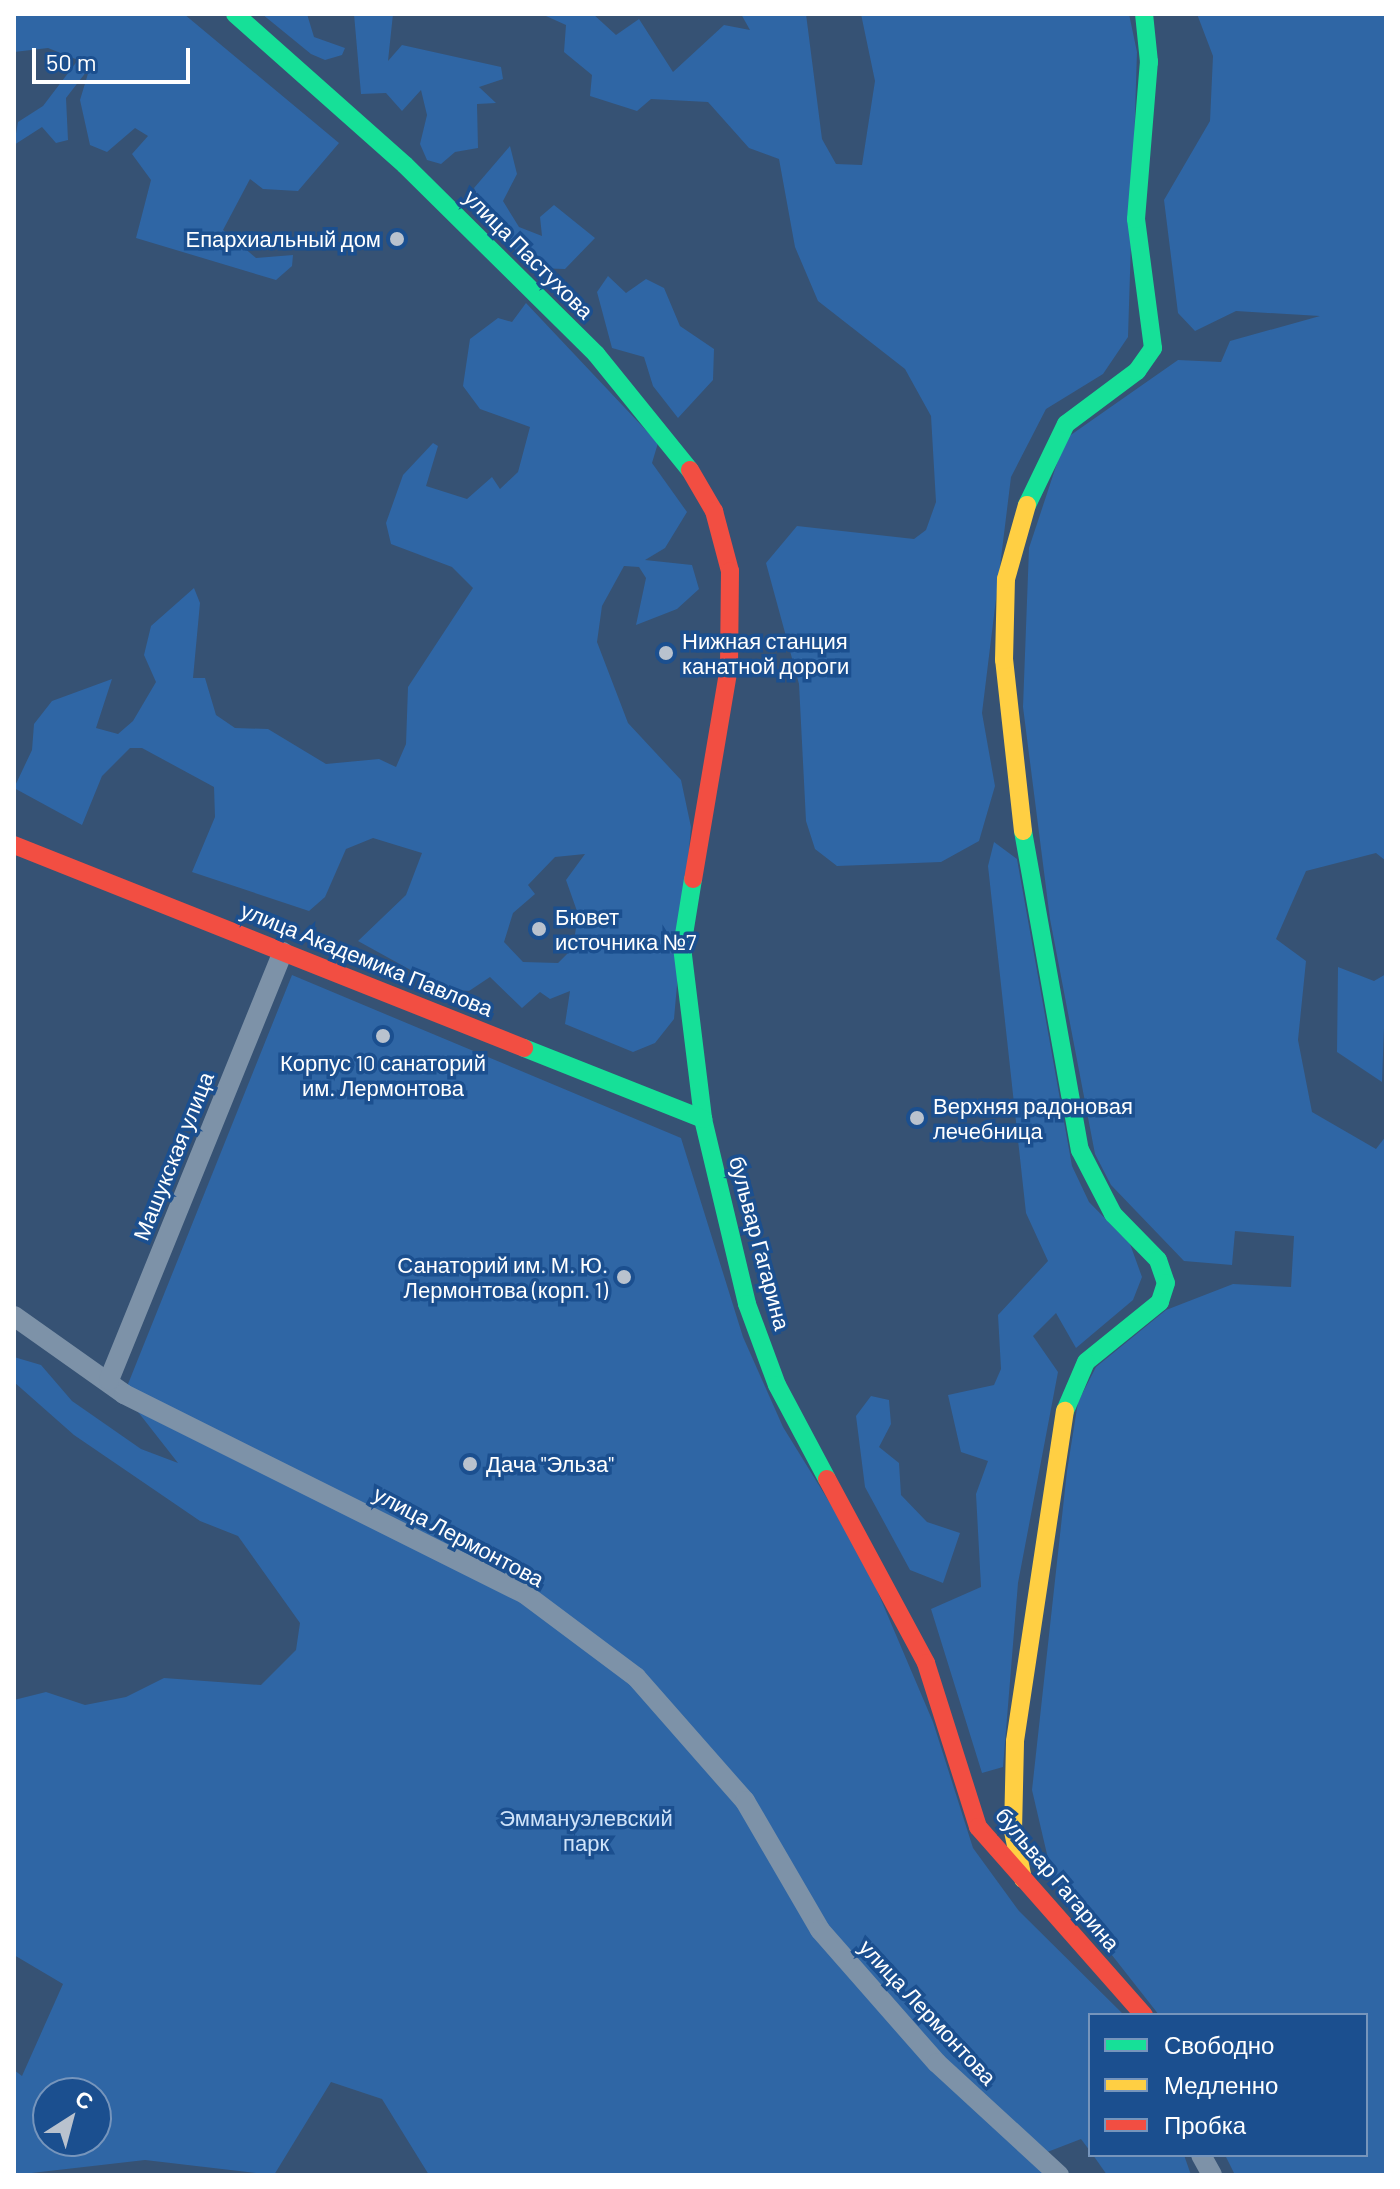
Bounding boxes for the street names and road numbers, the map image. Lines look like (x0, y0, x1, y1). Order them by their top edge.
street label: улица Пастухова (459, 184, 599, 324)
street label: улица Академика Павлова (237, 896, 497, 1022)
street label: Машукская улица (127, 1068, 219, 1244)
street label: бульвар Гагарина (724, 1153, 796, 1333)
street label: улица Лермонтова (369, 1480, 549, 1592)
street label: бульвар Гагарина (990, 1802, 1126, 1956)
street label: улица Лермонтова (854, 1934, 1002, 2090)

